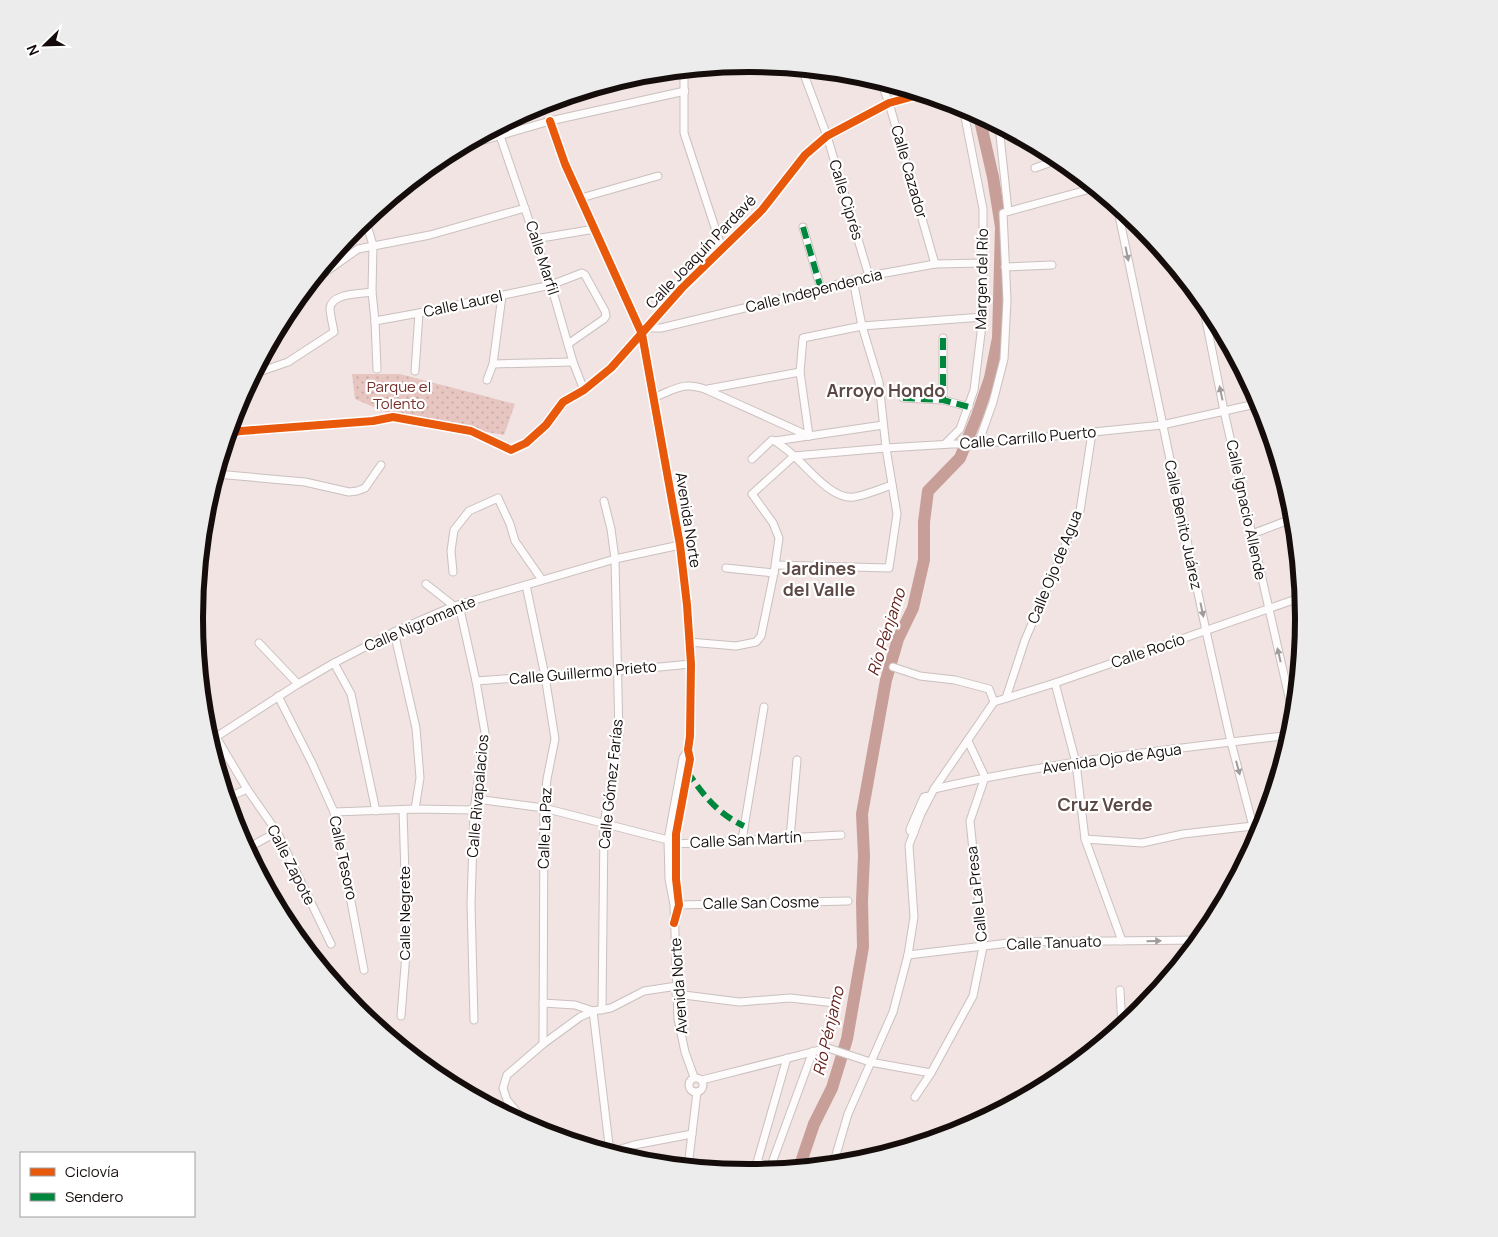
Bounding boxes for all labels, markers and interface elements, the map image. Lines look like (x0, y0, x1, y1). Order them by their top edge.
north arrow (20, 20, 70, 70)
text: N (22, 42, 43, 59)
street label: Calle Cazador (886, 123, 933, 221)
street label: Calle Ciprés (824, 157, 869, 243)
street label: Calle Joaquín Pardavé (641, 190, 761, 313)
street label: Calle Marfil (521, 218, 564, 298)
street label: Margen del Río (970, 228, 993, 330)
one-way arrow (1123, 246, 1131, 262)
street label: Calle Independencia (743, 263, 884, 318)
street label: Calle Laurel (421, 285, 504, 322)
park label: Parque el Tolento (367, 376, 431, 414)
district label: Arroyo Hondo (827, 378, 945, 402)
one-way arrow (1217, 386, 1225, 401)
street label: Calle Carrillo Puerto (959, 421, 1097, 454)
street label: Calle Ignacio Allende (1221, 438, 1272, 582)
street label: Calle Benito Juárez (1160, 458, 1207, 592)
street label: Avenida Norte (671, 471, 706, 569)
street label: Calle Ojo de Agua (1022, 507, 1087, 627)
district label: Jardines del Valle (782, 556, 856, 601)
water label: Río Pénjamo (862, 584, 911, 679)
street label: Calle Nigromante (361, 591, 479, 656)
one-way arrow (1198, 602, 1206, 618)
street label: Calle Rocío (1108, 628, 1188, 673)
one-way arrow (1275, 647, 1283, 662)
street label: Calle Guillermo Prieto (508, 656, 658, 689)
street label: Calle Gómez Farías (593, 718, 628, 850)
street label: Calle Rivapalacios (462, 733, 493, 858)
street label: Avenida Ojo de Agua (1041, 738, 1183, 779)
one-way arrow (1234, 761, 1242, 776)
street label: Calle La Paz (533, 787, 556, 869)
district label: Cruz Verde (1057, 792, 1153, 816)
street label: Calle Tesoro (324, 814, 363, 902)
street label: Calle Zapote (262, 821, 321, 909)
street label: Calle San Martín (689, 826, 803, 853)
street label: Calle La Presa (961, 845, 992, 943)
street label: Calle Negrete (394, 866, 415, 960)
street label: Calle San Cosme (703, 891, 819, 914)
street label: Calle Tanuato (1006, 930, 1102, 955)
one-way arrow (1146, 936, 1162, 944)
street label: Avenida Norte (665, 937, 692, 1035)
water label: Río Pénjamo (807, 983, 849, 1078)
legend (20, 1152, 195, 1217)
text: Ciclovía (65, 1161, 119, 1182)
text: Sendero (65, 1186, 124, 1207)

